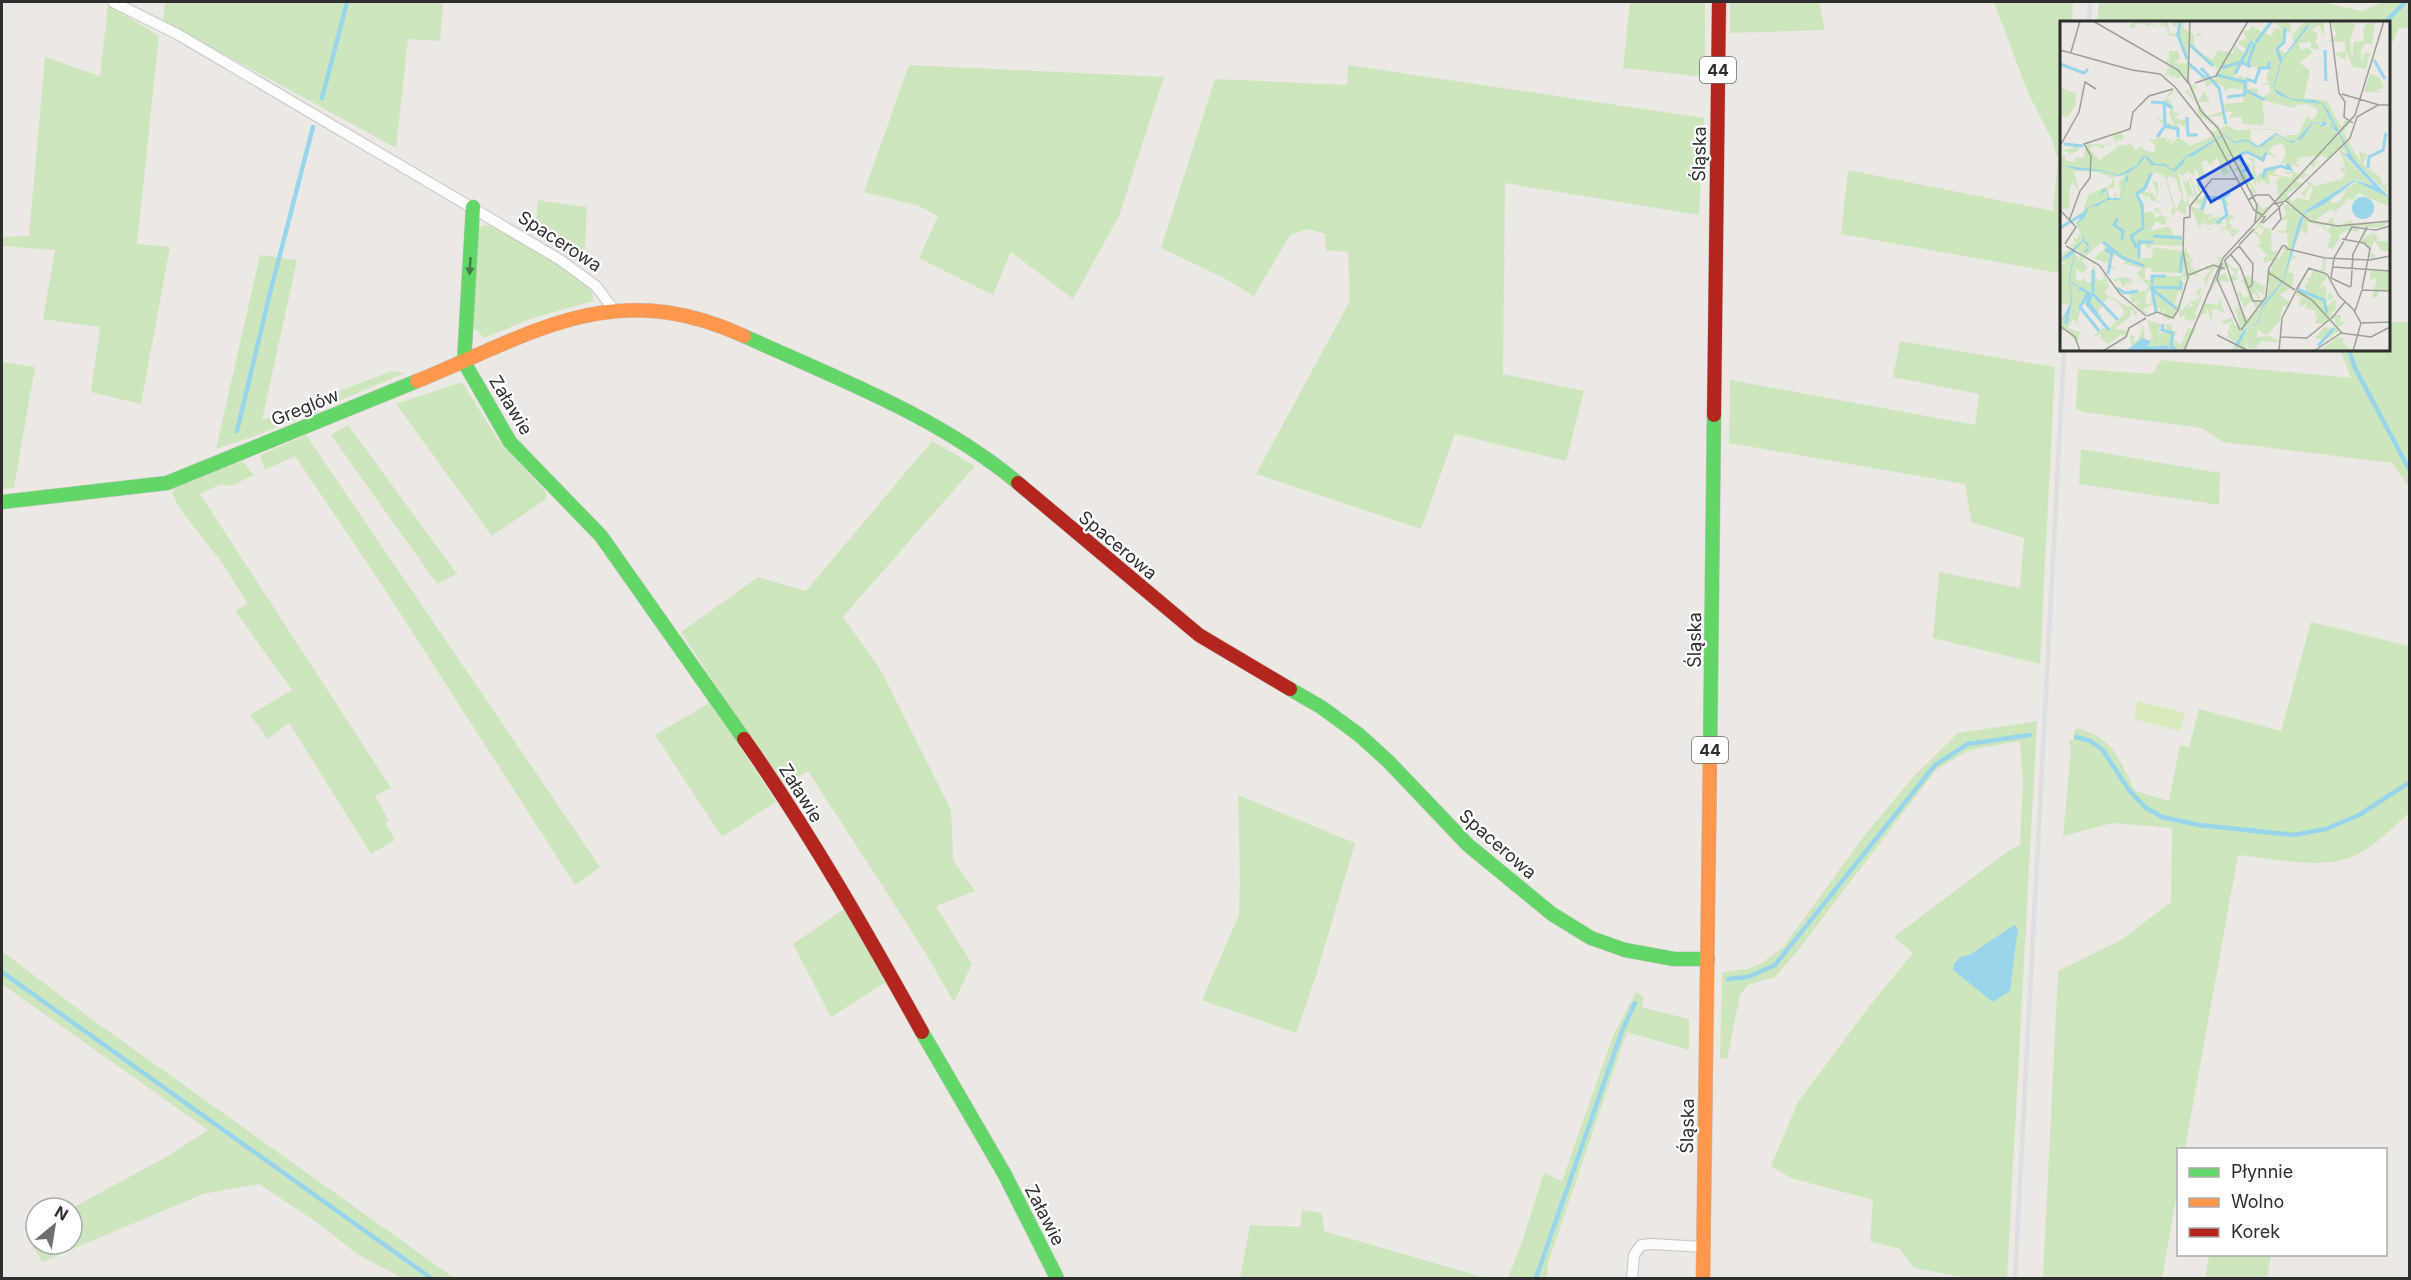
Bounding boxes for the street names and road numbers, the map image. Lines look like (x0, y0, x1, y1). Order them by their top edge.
road number: 44 (1700, 57, 1736, 83)
street label: Śląska (1687, 126, 1710, 182)
street label: Spacerowa (514, 206, 606, 276)
street label: Załawie (485, 372, 537, 438)
street label: Greglów (268, 384, 342, 430)
street label: Spacerowa (1075, 506, 1161, 584)
street label: Śląska (1683, 612, 1705, 668)
road number: 44 (1692, 737, 1728, 763)
street label: Załawie (775, 760, 827, 826)
street label: Spacerowa (1455, 805, 1541, 883)
street label: Śląska (1675, 1098, 1698, 1154)
street label: Załawie (1021, 1181, 1069, 1249)

